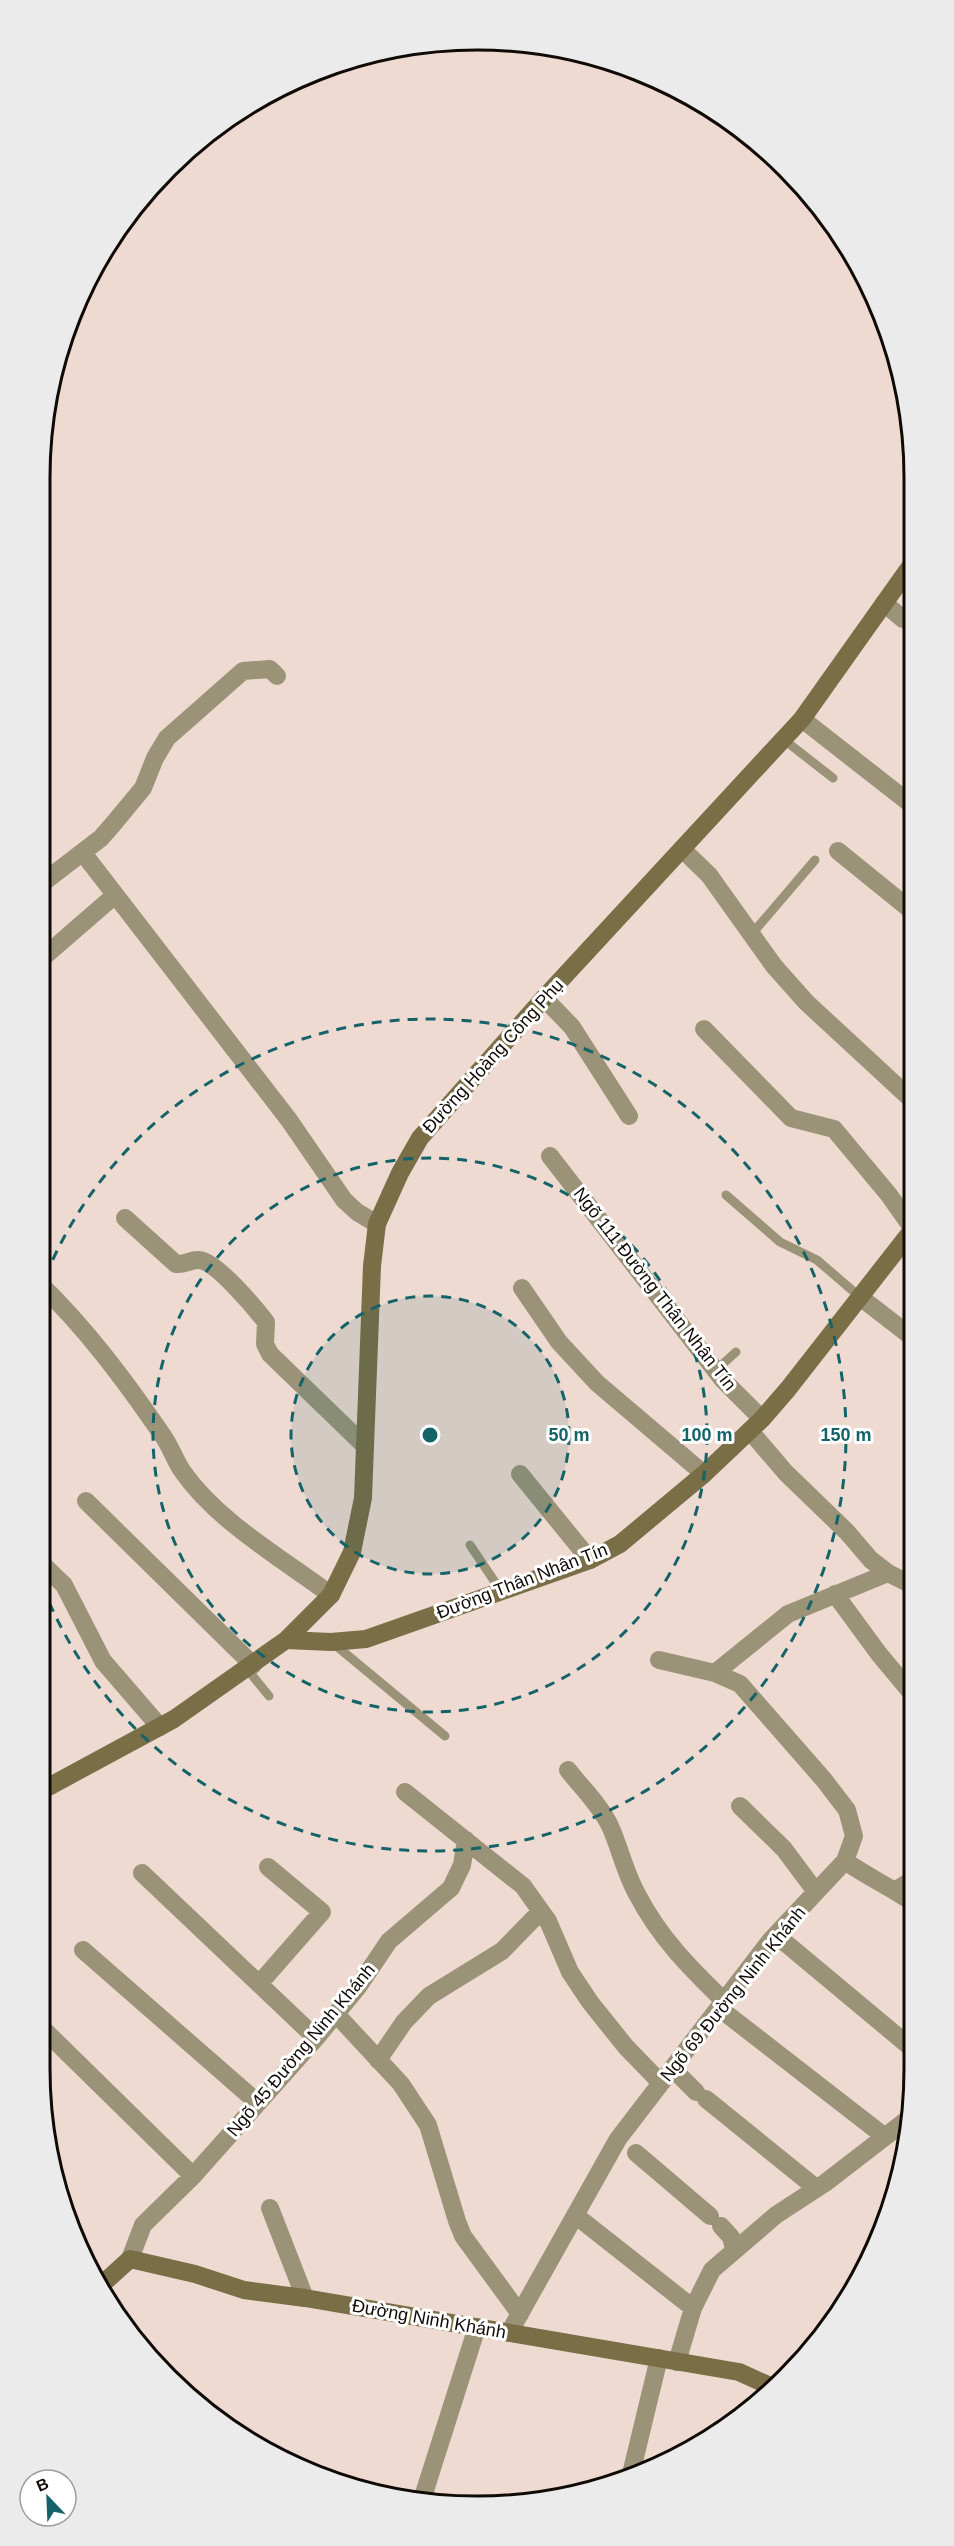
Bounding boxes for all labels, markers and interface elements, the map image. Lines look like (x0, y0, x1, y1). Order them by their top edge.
street label: Đường Hoàng Công Phụ (419, 975, 567, 1137)
street label: Ngõ 111 Đường Thân Nhân Tín (570, 1184, 740, 1394)
centre of rings (420, 1425, 440, 1445)
text: 50 m (548, 1425, 590, 1445)
text: 100 m (681, 1425, 733, 1445)
text: 150 m (820, 1425, 872, 1445)
street label: Đường Thân Nhân Tín (434, 1539, 610, 1623)
street label: Ngõ 69 Đường Ninh Khánh (656, 1903, 810, 2085)
street label: Ngõ 45 Đường Ninh Khánh (223, 1960, 379, 2140)
street label: Đường Ninh Khánh (350, 2296, 508, 2342)
north arrow (18, 2468, 78, 2528)
text: B (34, 2475, 51, 2495)

